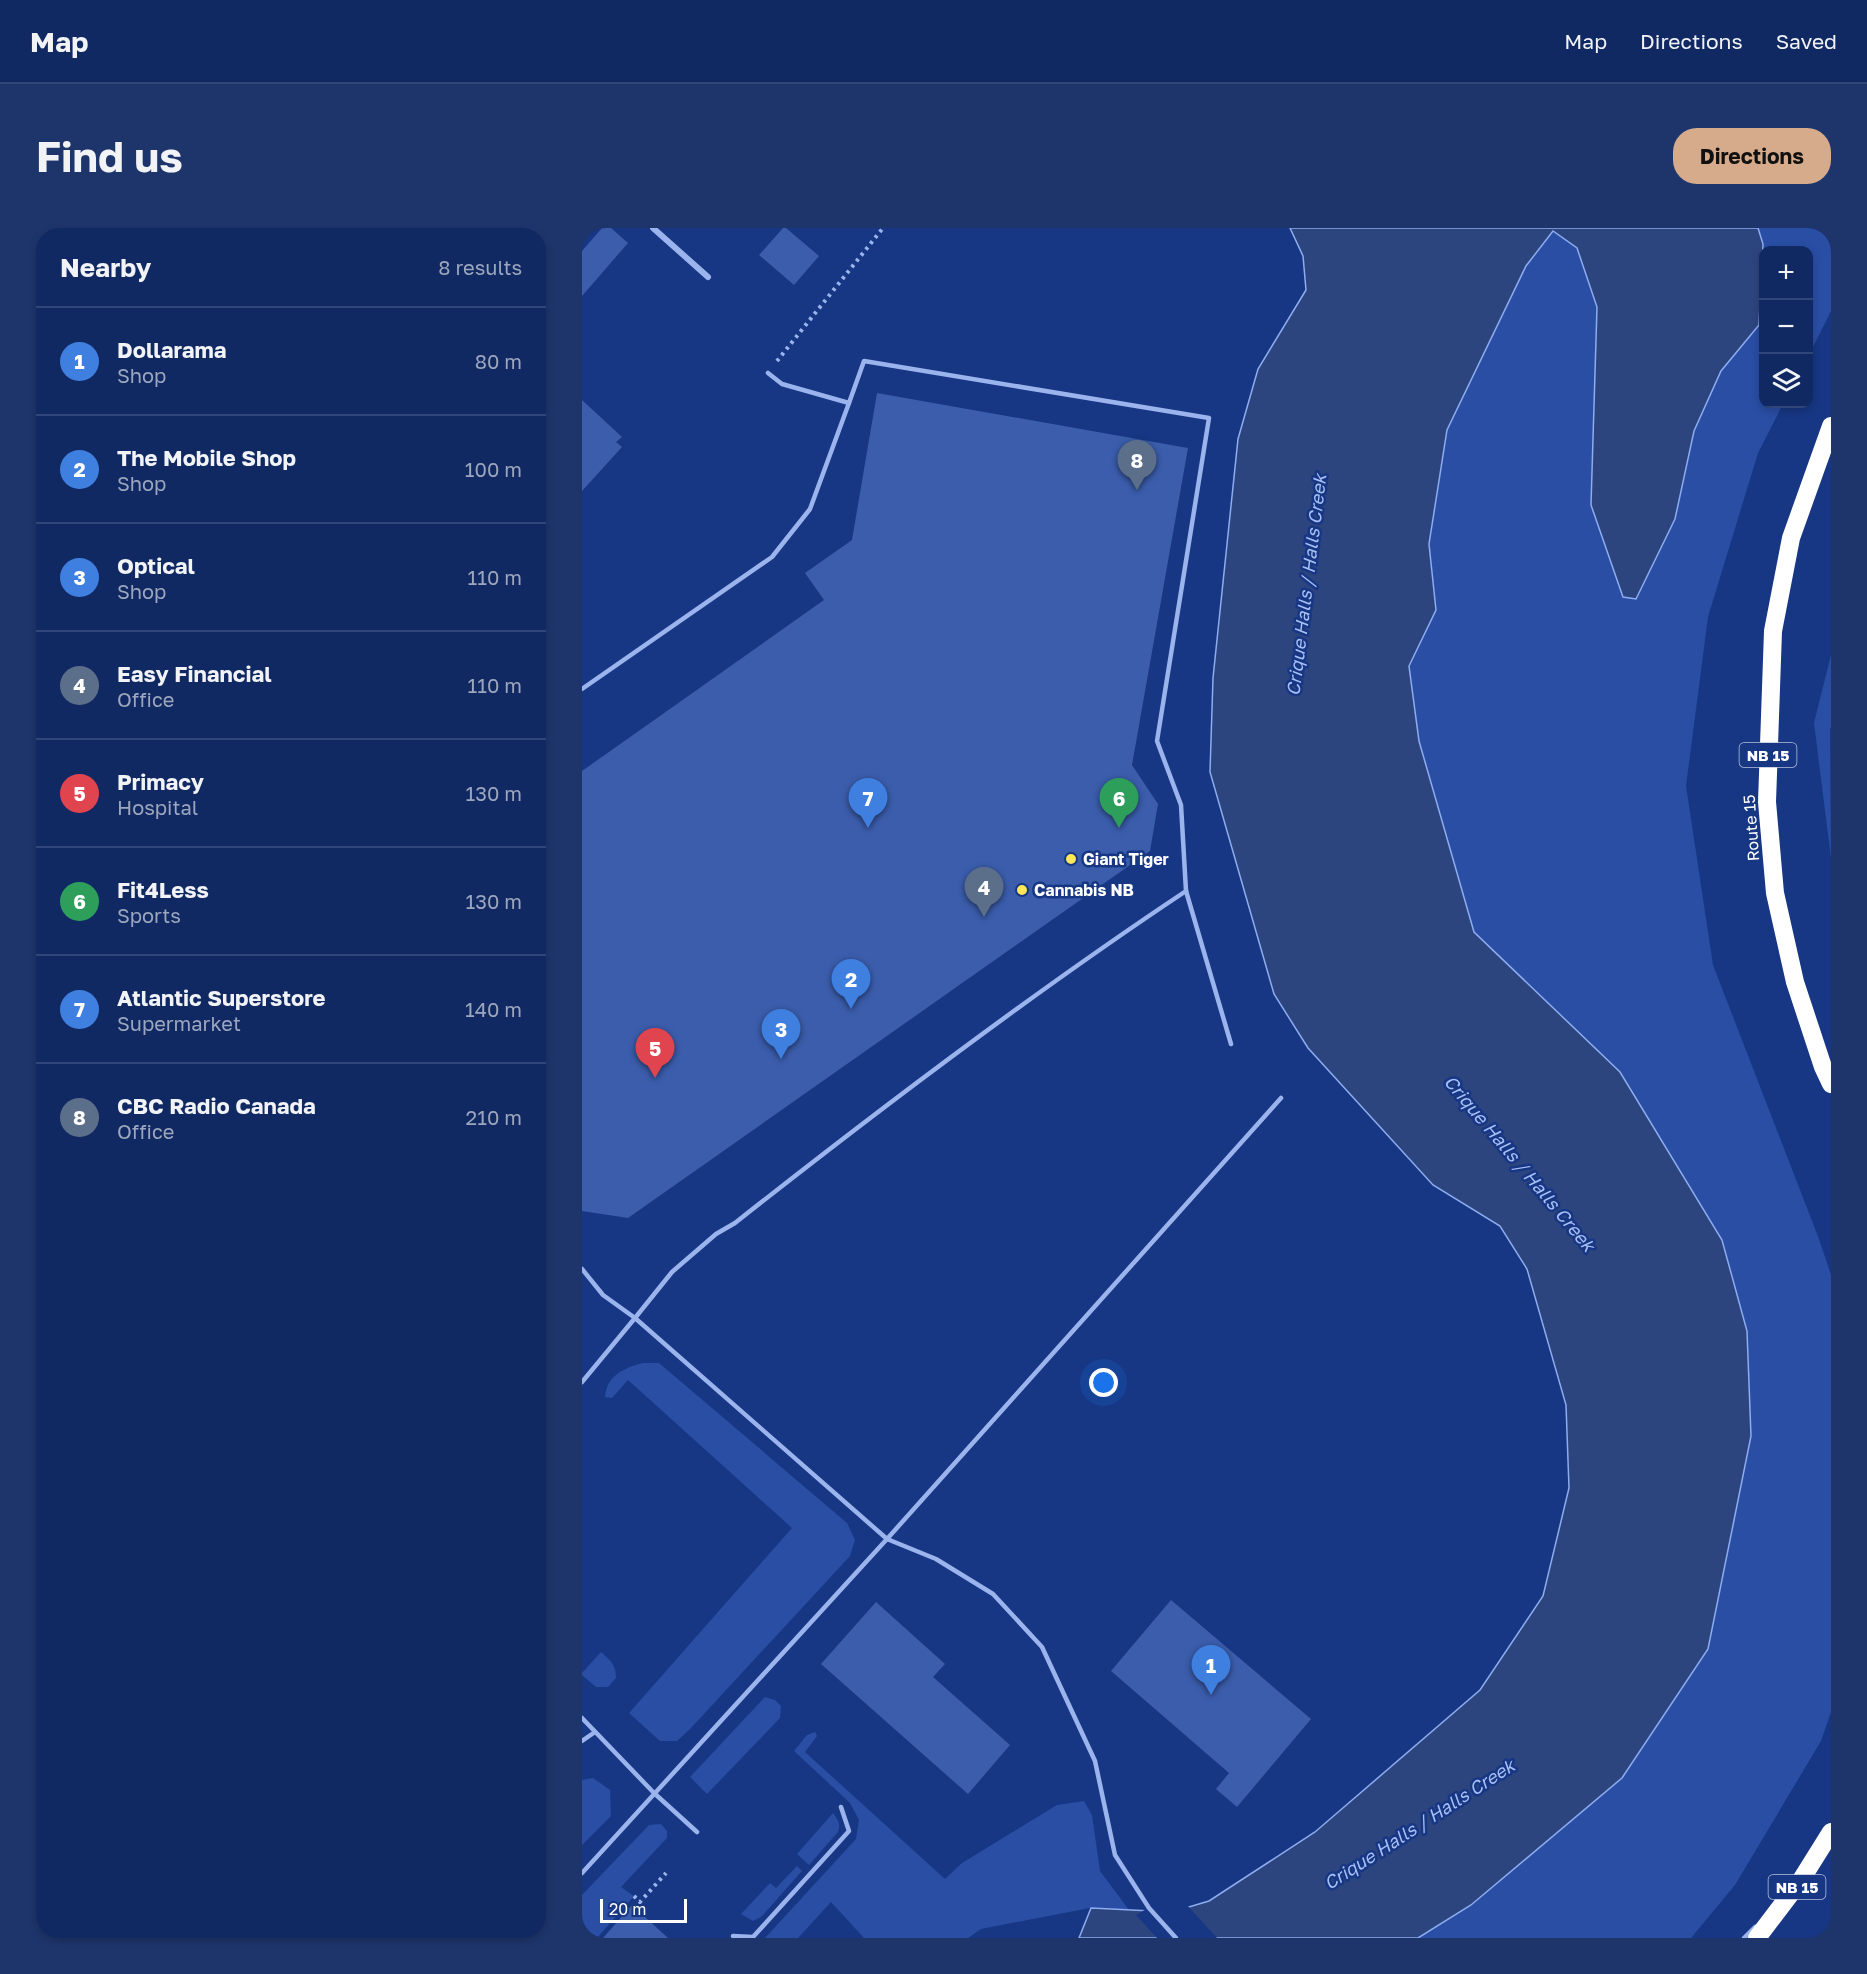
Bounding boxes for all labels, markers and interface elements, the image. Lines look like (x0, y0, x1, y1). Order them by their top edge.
text: Map (30, 25, 88, 58)
text: Map (1564, 28, 1607, 54)
text: Directions (1640, 28, 1743, 54)
text: Saved (1776, 28, 1837, 54)
button: Directions (1673, 128, 1831, 184)
text: Find us (36, 131, 183, 181)
map controls (1759, 246, 1813, 408)
button: + (1759, 246, 1813, 300)
text: Nearby (60, 252, 151, 283)
text: 8 results (438, 255, 522, 279)
button: − (1759, 300, 1813, 354)
text: Dollarama (117, 336, 226, 363)
text: 1 (74, 349, 85, 373)
text: 80 m (475, 349, 522, 373)
button: layers (1759, 354, 1813, 408)
text: Shop (117, 363, 166, 387)
pin: 8 (1118, 440, 1156, 490)
text: The Mobile Shop (117, 444, 296, 471)
text: 2 (73, 457, 86, 481)
text: 100 m (465, 457, 522, 481)
text: Shop (117, 471, 166, 495)
water label: Crique Halls / Halls Creek (1281, 471, 1331, 697)
text: Optical (117, 552, 195, 579)
text: 3 (73, 565, 86, 589)
text: 110 m (468, 565, 522, 589)
text: Shop (117, 579, 166, 603)
text: Easy Financial (117, 660, 272, 687)
text: 4 (73, 673, 86, 697)
text: 110 m (468, 673, 522, 697)
text: Office (117, 687, 174, 711)
road number: NB 15 (1740, 743, 1796, 767)
text: Primacy (117, 768, 204, 795)
pin: 7 (848, 778, 888, 828)
pin: 6 (1100, 778, 1138, 828)
text: 5 (73, 781, 86, 805)
text: 130 m (466, 781, 522, 805)
street label: Route 15 (1739, 794, 1763, 862)
text: Hospital (117, 795, 198, 819)
place label: Giant Tiger (1083, 849, 1169, 869)
marker: Giant Tiger (1064, 852, 1078, 866)
pin: 4 (964, 868, 1004, 917)
text: Fit4Less (117, 876, 209, 903)
place label: Cannabis NB (1034, 880, 1134, 900)
marker: Cannabis NB (1015, 883, 1029, 897)
text: 6 (73, 889, 86, 913)
text: 130 m (466, 889, 522, 913)
text: Sports (117, 903, 181, 927)
pin: 2 (832, 960, 870, 1009)
text: Atlantic Superstore (117, 984, 326, 1011)
text: 7 (74, 997, 85, 1021)
text: 140 m (465, 997, 522, 1021)
pin: 3 (762, 1010, 800, 1059)
text: Supermarket (117, 1011, 241, 1035)
pin: 5 (636, 1028, 674, 1078)
water label: Crique Halls / Halls Creek (1440, 1070, 1601, 1257)
text: CBC Radio Canada (117, 1092, 316, 1119)
text: 8 (73, 1105, 86, 1129)
text: 210 m (466, 1105, 522, 1129)
text: Office (117, 1119, 174, 1143)
your location (1089, 1368, 1118, 1397)
pin: 1 (1192, 1646, 1230, 1695)
water label: Crique Halls / Halls Creek (1319, 1753, 1520, 1894)
road number: NB 15 (1768, 1875, 1826, 1899)
scale bar (600, 1896, 687, 1924)
text: 20 m (609, 1899, 646, 1919)

